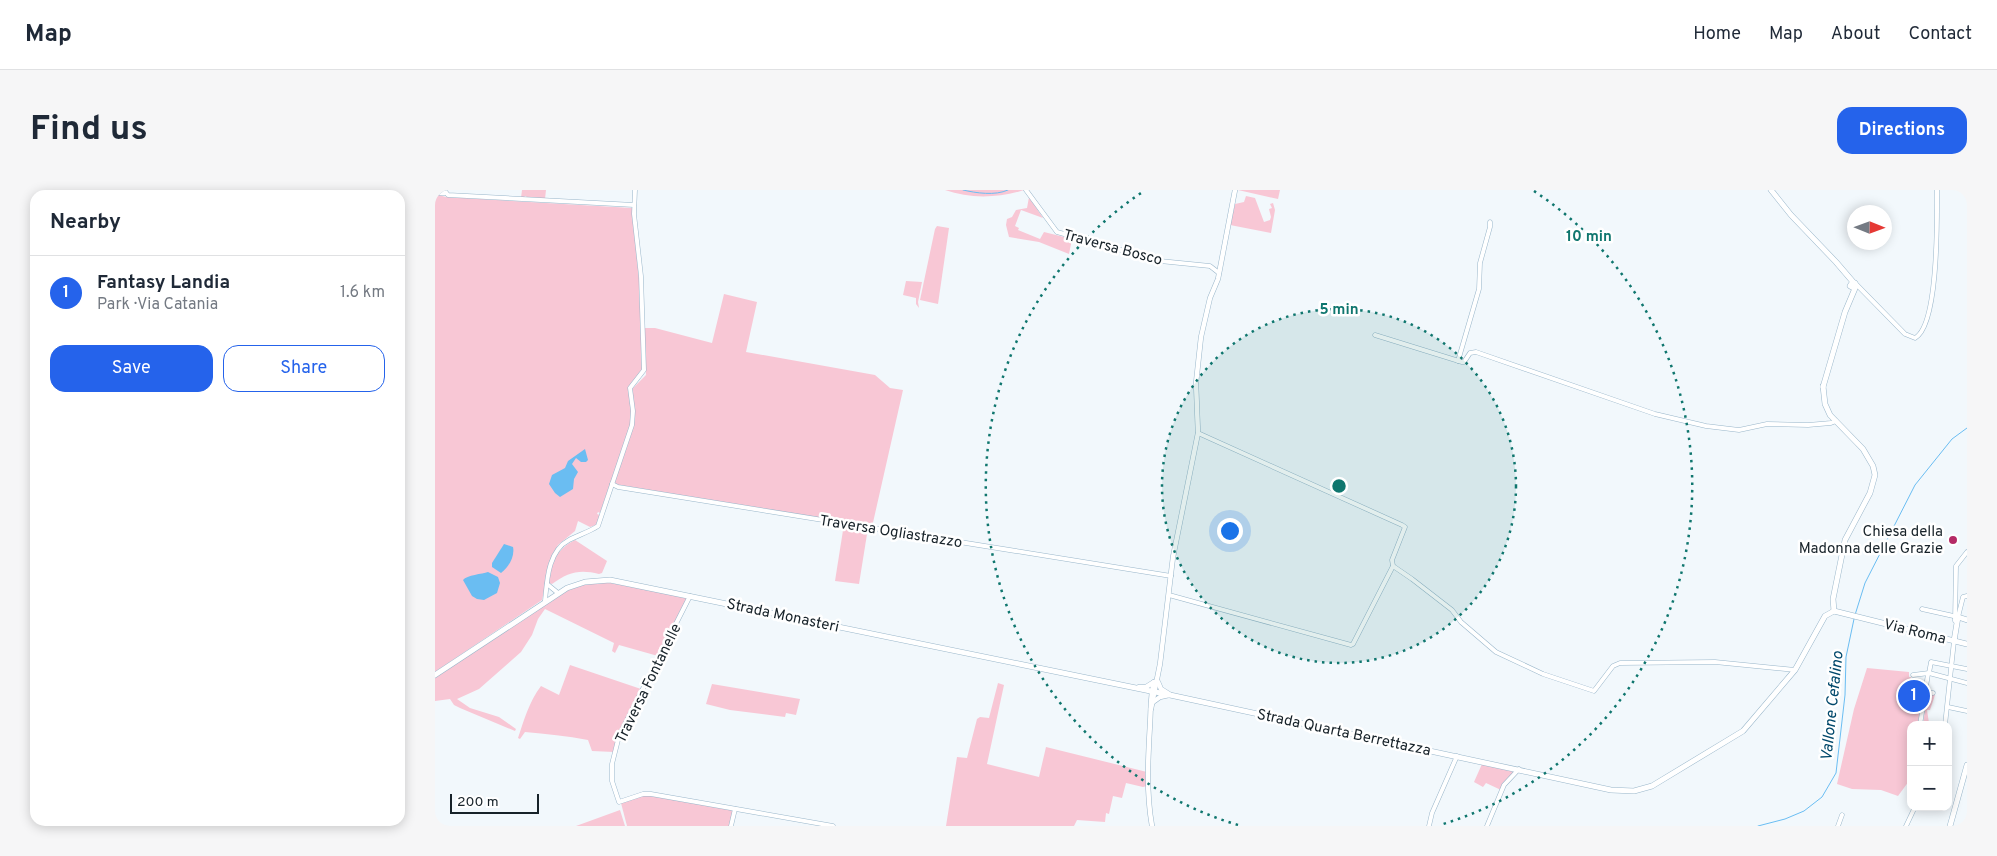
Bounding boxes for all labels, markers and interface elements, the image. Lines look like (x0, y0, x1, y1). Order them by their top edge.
text: Map (25, 20, 72, 50)
text: Home (1693, 23, 1741, 46)
text: Map (1769, 23, 1803, 46)
text: About (1831, 23, 1880, 46)
text: Contact (1908, 23, 1972, 46)
button: Directions (1837, 107, 1967, 154)
text: Find us (30, 108, 148, 152)
north arrow (1847, 205, 1892, 250)
text: Nearby (50, 209, 121, 236)
street label: Traversa Bosco (1061, 226, 1164, 271)
text: 10 min (1566, 228, 1612, 247)
text: Fantasy Landia (97, 271, 230, 295)
text: 1 (63, 283, 69, 303)
text: 1.6 km (340, 283, 385, 303)
text: Park · Via Catania (97, 295, 218, 315)
text: 5 min (1319, 301, 1359, 320)
button: Save (50, 345, 213, 392)
button: Share (223, 345, 385, 392)
centre of rings (1330, 477, 1348, 495)
street label: Traversa Ogliastrazzo (818, 512, 963, 553)
your location (1217, 518, 1243, 544)
place label: Chiesa della Madonna delle Grazie (1799, 523, 1943, 559)
marker: Chiesa della Madonna delle Grazie (1947, 534, 1959, 546)
street label: Strada Monasteri (725, 595, 841, 638)
street label: Via Roma (1881, 616, 1948, 649)
street label: Traversa Fontanelle (612, 621, 687, 747)
water label: Vallone Cefalino (1817, 650, 1849, 762)
pin: 1 (1898, 677, 1930, 715)
street label: Strada Quarta Berrettazza (1255, 706, 1432, 761)
map controls (1907, 721, 1952, 811)
button: + (1907, 721, 1952, 766)
button: − (1907, 766, 1952, 811)
scale bar (450, 791, 539, 814)
text: 200 m (457, 794, 499, 811)

